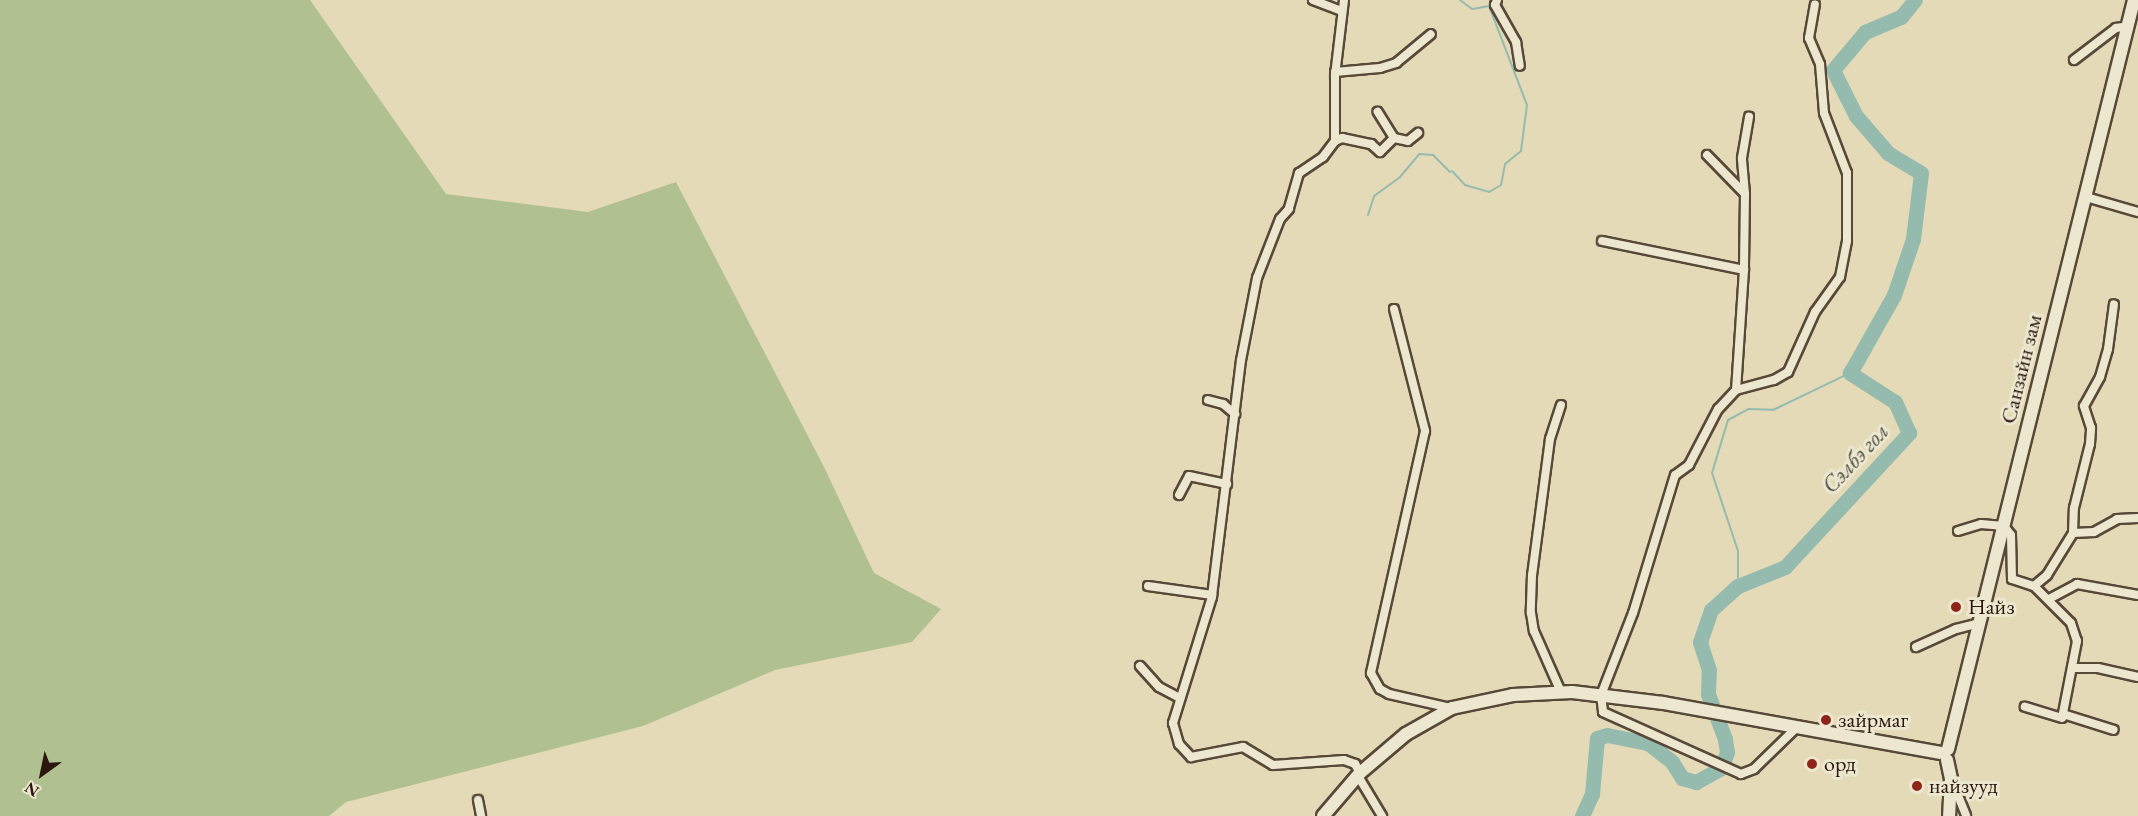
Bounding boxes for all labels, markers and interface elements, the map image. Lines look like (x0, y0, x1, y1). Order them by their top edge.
street label: Санзайн зам (1995, 312, 2047, 426)
water label: Сэлбэ гол (1815, 417, 1895, 499)
place label: Найз (1968, 594, 2015, 620)
marker: Найз (1949, 600, 1963, 614)
place label: зайрмаг (1838, 707, 1908, 733)
marker: зайрмаг (1819, 713, 1833, 727)
north arrow (12, 744, 72, 804)
place label: орд (1824, 751, 1856, 777)
marker: орд (1805, 757, 1819, 771)
place label: найзууд (1929, 773, 1998, 799)
text: N (21, 777, 43, 802)
marker: найзууд (1910, 779, 1924, 793)

